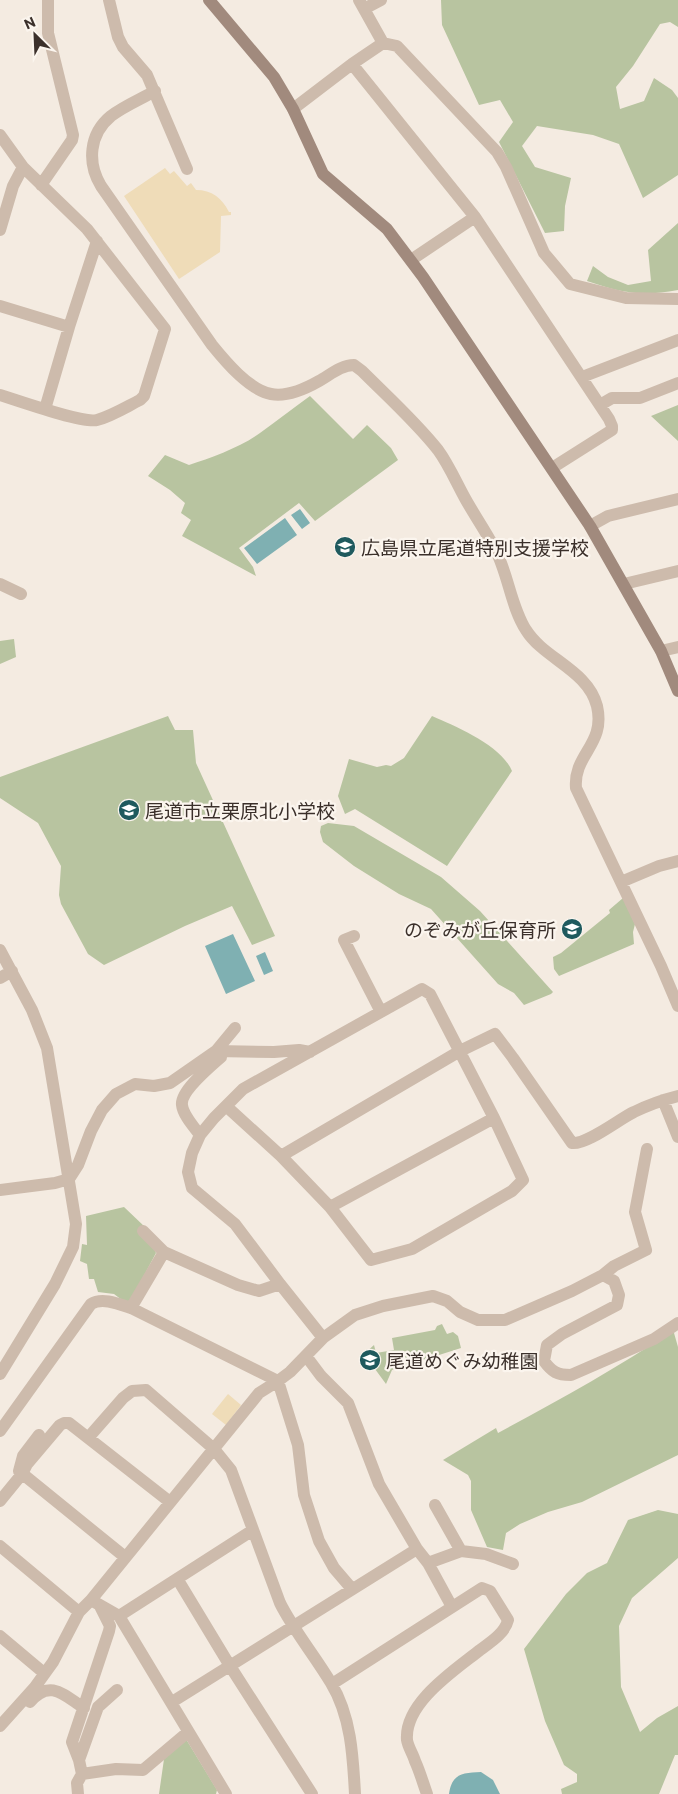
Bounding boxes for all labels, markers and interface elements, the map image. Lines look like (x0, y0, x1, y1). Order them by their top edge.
north arrow (10, 10, 60, 60)
text: N (21, 13, 38, 33)
school or university icon: 広島県立尾道特別支援学校 (333, 535, 357, 559)
place label: 広島県立尾道特別支援学校 (361, 536, 589, 559)
school or university icon: 尾道市立栗原北小学校 (117, 798, 141, 822)
place label: 尾道市立栗原北小学校 (145, 799, 335, 822)
school or university icon: のぞみが丘保育所 (560, 917, 584, 941)
place label: のぞみが丘保育所 (404, 918, 556, 941)
school or university icon: 尾道めぐみ幼稚園 (358, 1348, 382, 1372)
place label: 尾道めぐみ幼稚園 (386, 1349, 539, 1372)

